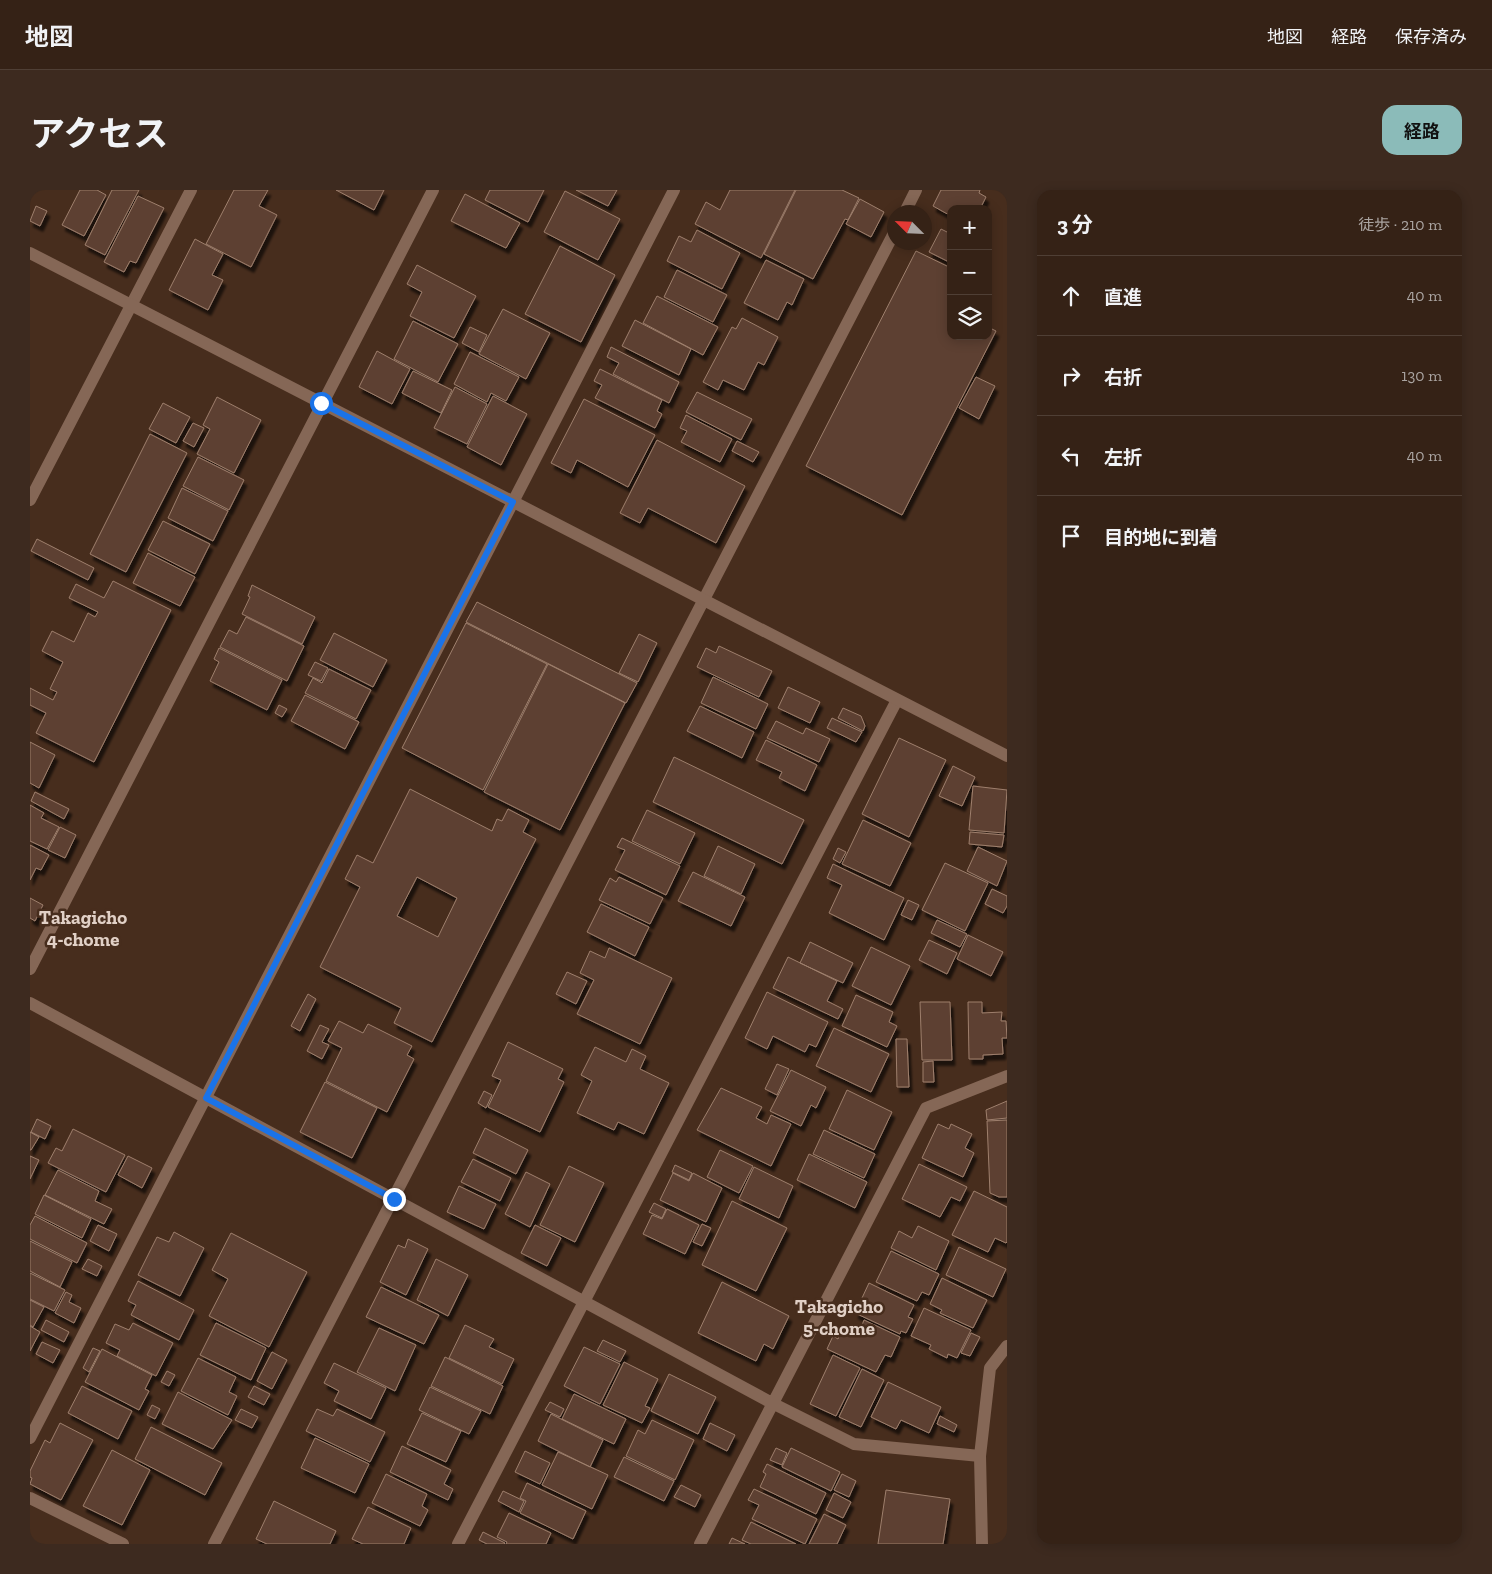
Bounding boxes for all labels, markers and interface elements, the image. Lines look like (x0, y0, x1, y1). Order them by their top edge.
text: 地図 (25, 22, 73, 51)
text: 地図 (1267, 26, 1303, 48)
text: 経路 (1331, 26, 1367, 48)
text: 保存済み (1395, 26, 1467, 48)
button: 経路 (1382, 105, 1462, 155)
text: アクセス (30, 113, 168, 155)
north arrow (887, 205, 932, 250)
map controls (947, 205, 992, 340)
button: + (947, 205, 992, 250)
text: 3 分 (1057, 212, 1093, 237)
text: 徒歩 · 210 m (1358, 215, 1442, 234)
button: − (947, 250, 992, 295)
icon: ahead (1057, 282, 1085, 310)
text: 直進 (1104, 286, 1142, 309)
text: 40 m (1407, 286, 1442, 305)
button: layers (947, 295, 992, 340)
icon: right (1057, 362, 1085, 390)
text: 右折 (1104, 366, 1142, 389)
text: 130 m (1401, 366, 1442, 385)
route start (310, 392, 333, 415)
icon: left (1057, 442, 1085, 470)
text: 左折 (1104, 446, 1142, 469)
text: 40 m (1407, 446, 1442, 465)
icon: arrive (1057, 522, 1085, 550)
text: 目的地に到着 (1104, 526, 1218, 549)
district label: Takagicho 4-chome (39, 906, 127, 951)
route end (383, 1188, 406, 1211)
district label: Takagicho 5-chome (795, 1295, 883, 1340)

